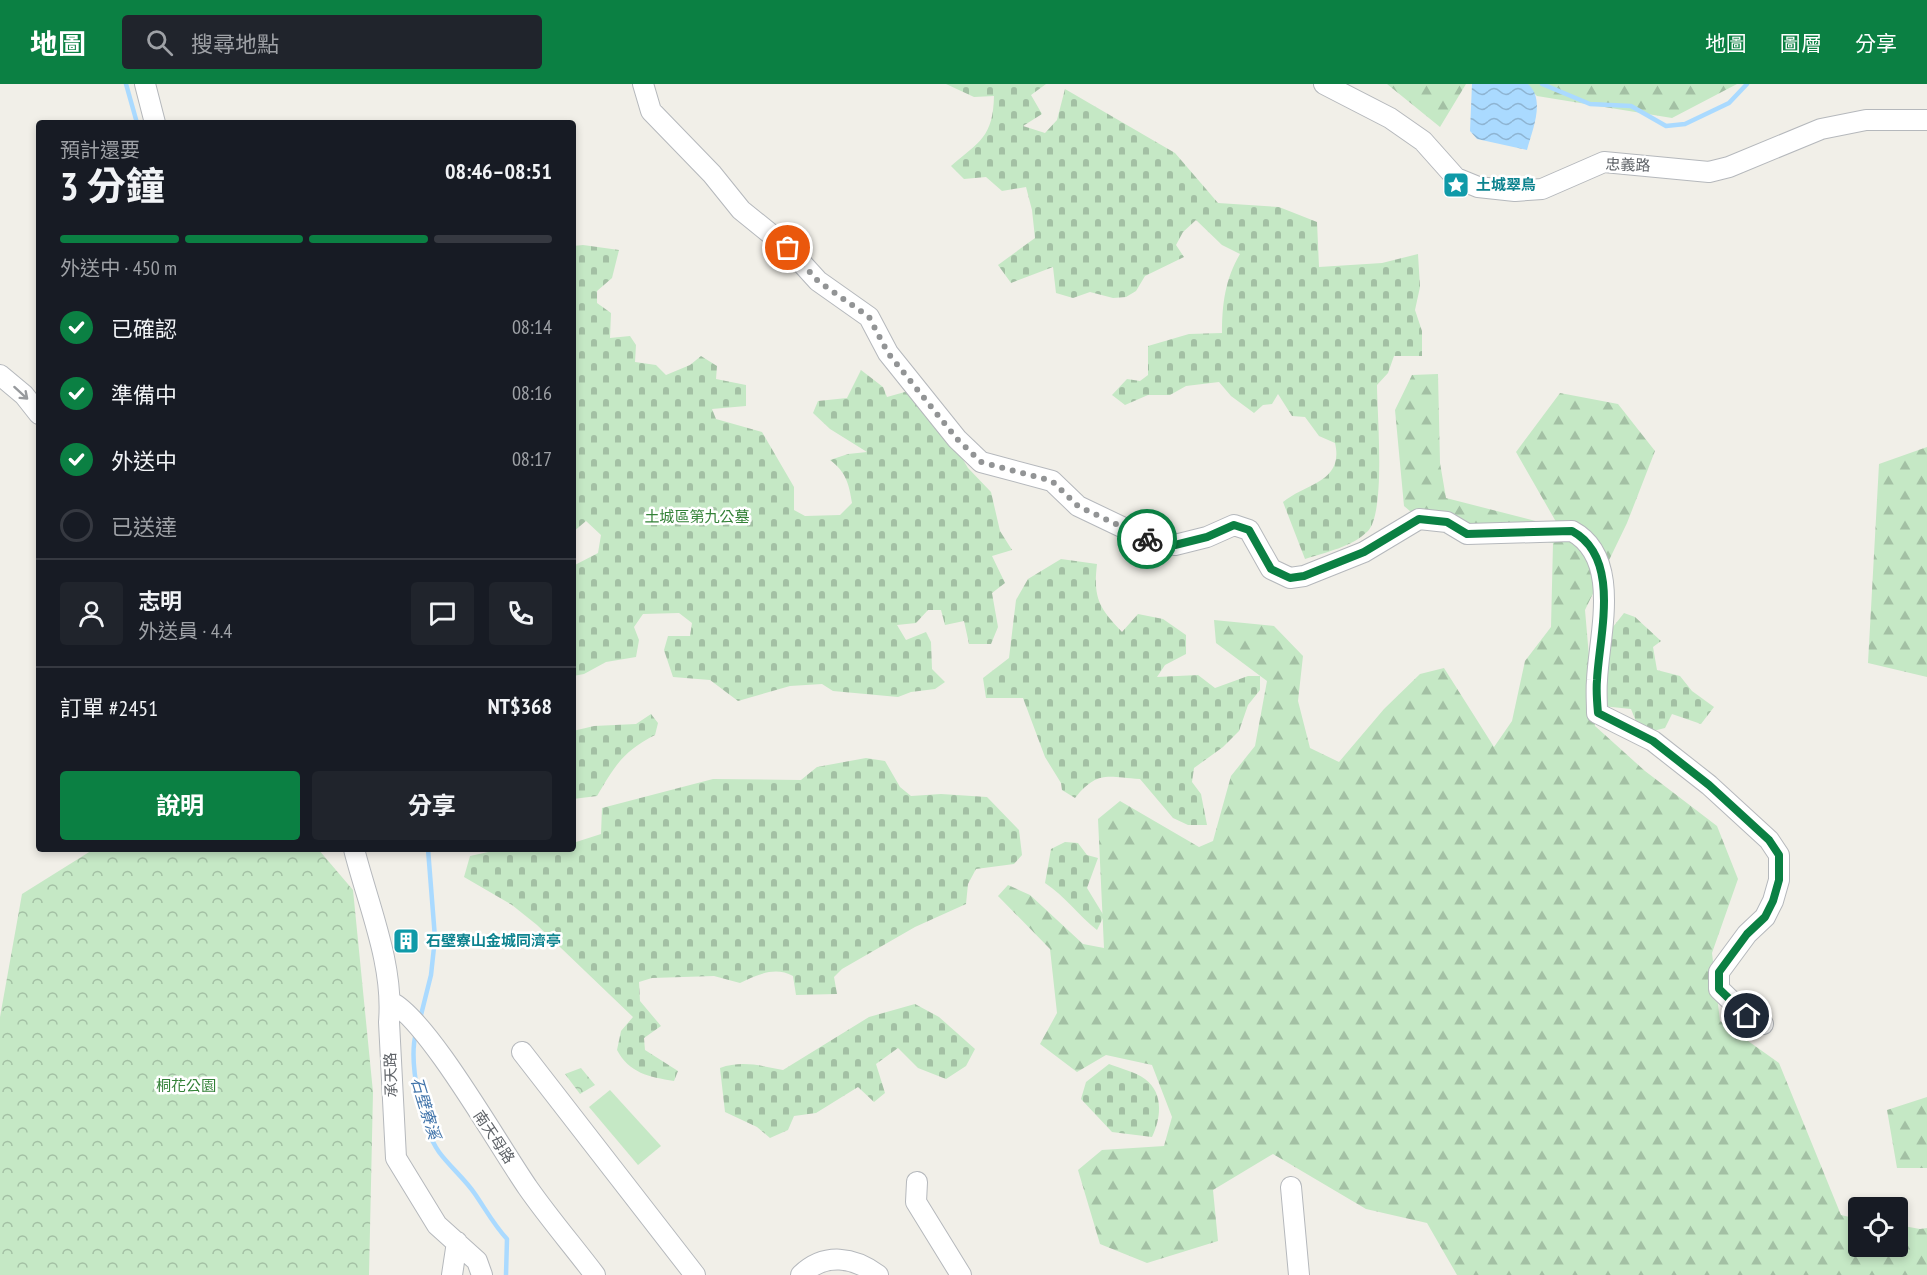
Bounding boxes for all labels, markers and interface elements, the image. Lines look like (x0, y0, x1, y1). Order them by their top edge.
search box (122, 15, 542, 69)
text: 地圖 (30, 25, 86, 62)
icon: search (143, 26, 176, 59)
text: 搜尋地點 (191, 30, 279, 58)
text: 地圖 (1705, 30, 1747, 57)
text: 圖層 (1780, 30, 1822, 57)
text: 分享 (1855, 30, 1897, 57)
text: 預計還要 (60, 137, 140, 163)
street label: 忠義路 (1605, 154, 1651, 175)
text: 08:46–08:51 (445, 157, 552, 185)
text: 3 分鐘 (60, 160, 165, 211)
place icon: 土城翠鳥 (1441, 170, 1471, 200)
place label: 土城翠鳥 (1476, 175, 1536, 194)
pin (762, 222, 813, 273)
icon: bag (771, 231, 804, 264)
text: 外送中 · 450 m (60, 255, 177, 281)
icon: check (60, 311, 93, 344)
text: 08:14 (512, 314, 552, 340)
text: 已確認 (111, 315, 177, 343)
icon: check (60, 377, 93, 410)
text: 08:16 (512, 380, 552, 406)
text: 準備中 (111, 381, 177, 409)
one-way arrow (13, 386, 28, 401)
icon: check (60, 443, 93, 476)
text: 08:17 (512, 446, 552, 472)
text: 外送中 (111, 447, 177, 475)
park label: 土城區第九公墓 (644, 507, 750, 526)
courier (1117, 509, 1177, 569)
text: 已送達 (111, 513, 177, 541)
icon: bike (1131, 523, 1164, 556)
button: person (60, 582, 123, 645)
button: chat (411, 582, 474, 645)
button: phone (489, 582, 552, 645)
text: 志明 (138, 587, 182, 615)
text: 外送員 · 4.4 (138, 618, 232, 644)
text: NT$368 (488, 692, 552, 720)
text: 訂單 #2451 (60, 694, 158, 722)
button: 說明 (60, 771, 300, 840)
button: 分享 (312, 771, 552, 840)
building icon: 石壁寮山金城同濟亭 (391, 926, 421, 956)
place label: 石壁寮山金城同濟亭 (426, 931, 561, 950)
pin (1721, 990, 1772, 1041)
icon: home (1730, 999, 1763, 1032)
street label: 承天路 (380, 1052, 401, 1098)
water label: 石壁寮溪 (407, 1074, 446, 1143)
park label: 桐花公園 (156, 1076, 216, 1095)
street label: 南天母路 (470, 1107, 519, 1167)
map controls (1848, 1197, 1908, 1257)
button: locate (1848, 1197, 1908, 1257)

